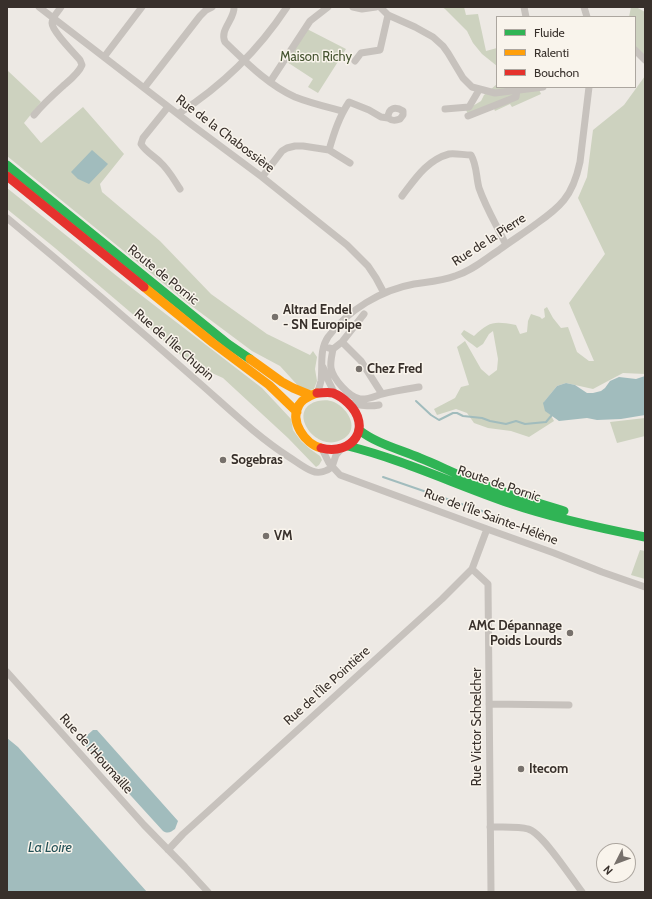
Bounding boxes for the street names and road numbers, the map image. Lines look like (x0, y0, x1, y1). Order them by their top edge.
street label: Rue de la Chabossière (173, 92, 277, 176)
street label: Rue de la Pierre (449, 210, 529, 270)
street label: Route de Pornic (124, 242, 202, 308)
street label: Rue de l'Île Chupin (131, 306, 217, 384)
street label: Route de Pornic (455, 463, 543, 505)
street label: Rue de l'Île Sainte-Hélène (422, 486, 560, 548)
street label: Rue de l'Île Pointière (281, 643, 373, 729)
street label: Rue Victor Schœlcher (469, 668, 485, 786)
street label: Rue de l'Houmaille (56, 711, 136, 797)

